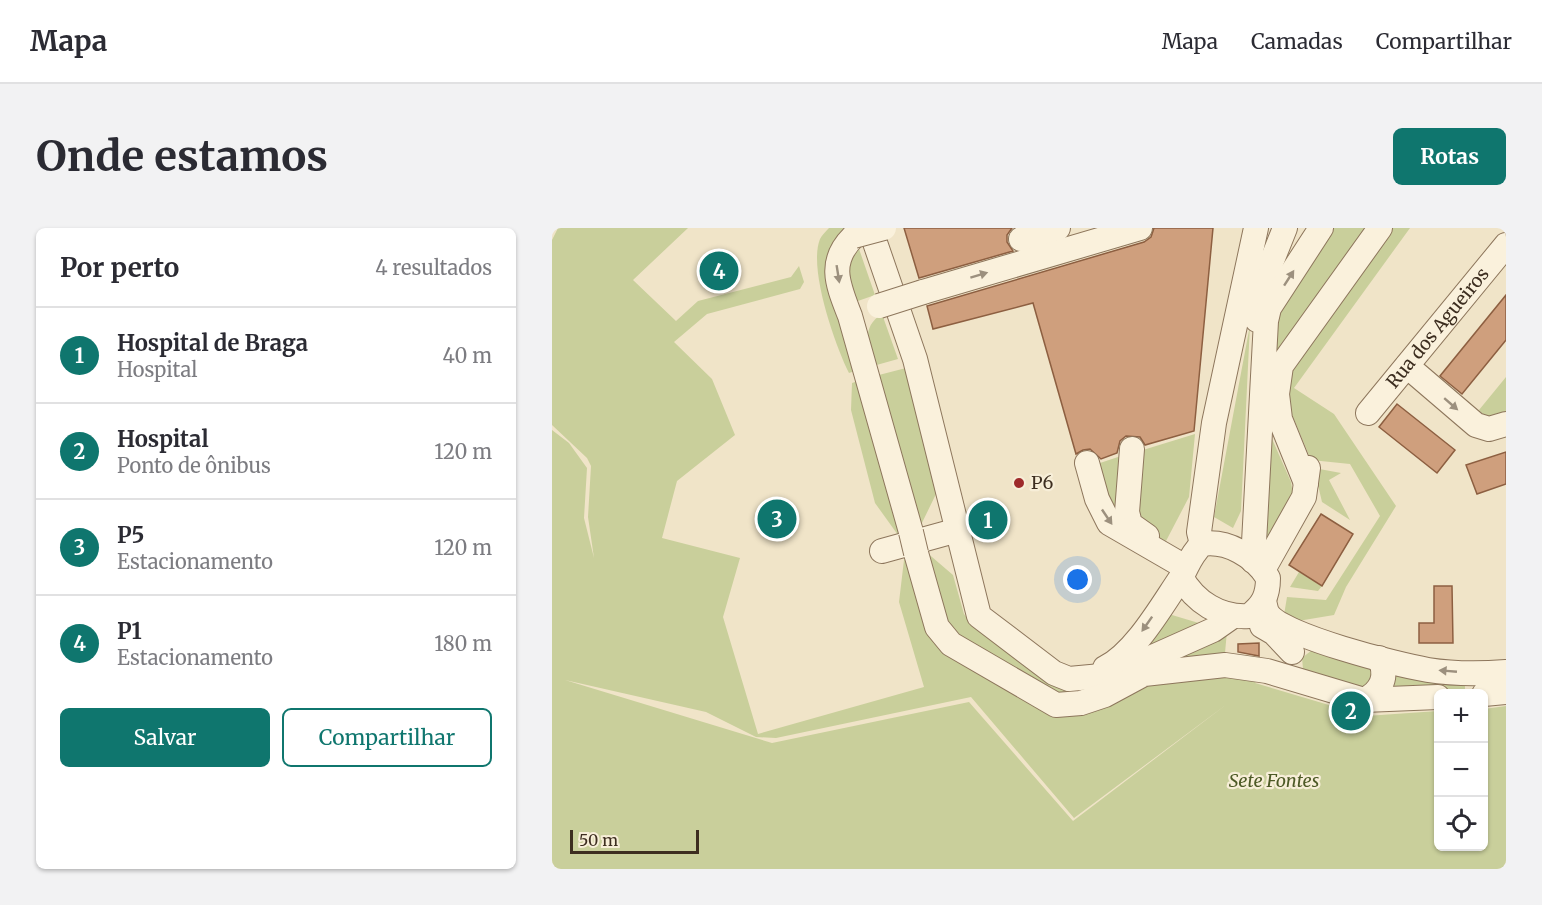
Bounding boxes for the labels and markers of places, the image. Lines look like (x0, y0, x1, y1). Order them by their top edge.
pin: 4 (700, 248, 738, 294)
place label: P6 (1031, 471, 1054, 494)
marker: P6 (1012, 476, 1026, 490)
pin: 3 (758, 496, 796, 542)
pin: 1 (968, 498, 1008, 542)
pin: 2 (1332, 688, 1370, 734)

